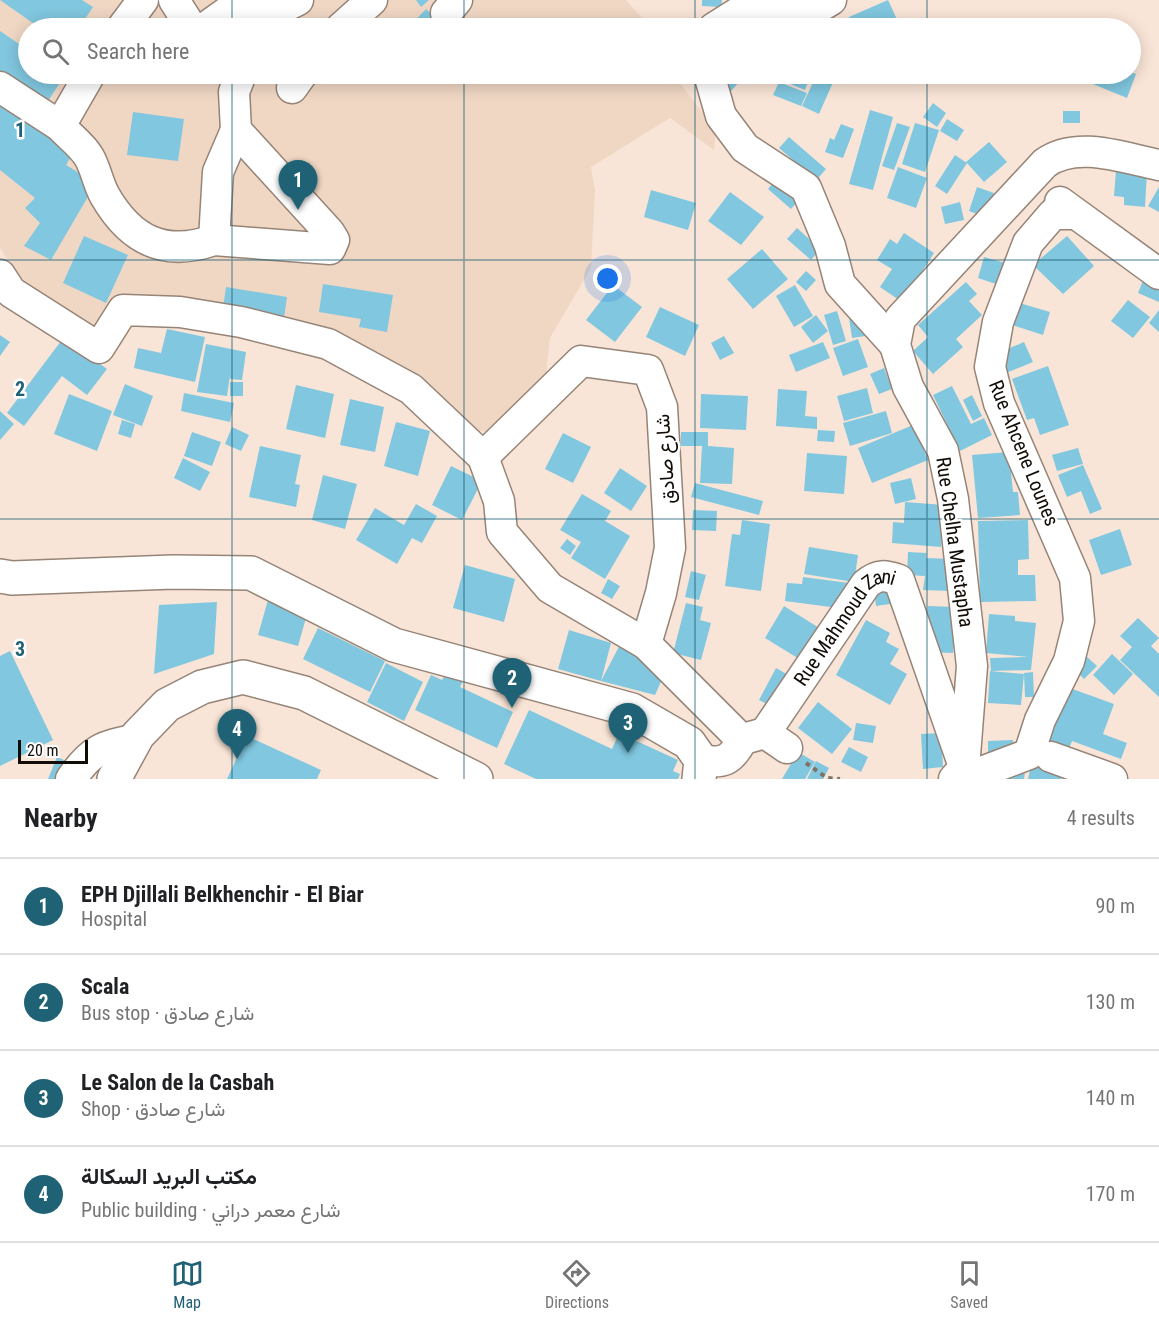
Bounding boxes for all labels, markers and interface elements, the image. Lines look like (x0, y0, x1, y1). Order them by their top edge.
search box (18, 18, 1141, 84)
icon: search (39, 35, 72, 68)
text: Search here (87, 39, 189, 64)
text: 1 (15, 118, 25, 142)
pin: 1 (278, 160, 318, 210)
your location (593, 264, 622, 293)
text: 2 (15, 377, 25, 401)
street label: Rue Ahcene Lounes (984, 377, 1064, 529)
street label: شارع صادق (650, 413, 682, 505)
street label: Rue Chelha Mustapha (931, 455, 979, 629)
street label: Rue Mahmoud Zani (789, 564, 899, 690)
text: 3 (15, 637, 25, 661)
pin: 2 (492, 658, 532, 708)
pin: 3 (608, 704, 648, 753)
pin: 4 (218, 710, 256, 759)
scale bar (18, 737, 88, 764)
text: 20 m (27, 741, 59, 760)
text: Nearby (24, 803, 98, 833)
text: 4 results (1067, 806, 1135, 830)
text: EPH Djillali Belkhenchir - El Biar (81, 882, 364, 907)
text: 1 (38, 894, 49, 918)
text: 90 m (1096, 894, 1135, 918)
text: Hospital (81, 907, 147, 931)
text: Scala (81, 974, 129, 999)
text: 2 (38, 990, 49, 1014)
text: 130 m (1086, 990, 1135, 1014)
text: Bus stop · شارع صادق (81, 1001, 254, 1025)
text: Le Salon de la Casbah (81, 1070, 274, 1095)
text: 3 (38, 1086, 49, 1110)
text: 140 m (1086, 1086, 1135, 1110)
text: Shop · شارع صادق (81, 1097, 225, 1121)
text: مكتب البريد السكالة (81, 1164, 257, 1189)
text: 4 (38, 1182, 49, 1206)
text: 170 m (1086, 1182, 1135, 1206)
text: Public building · شارع معمر دراني (81, 1198, 341, 1222)
tab: Map (171, 1257, 204, 1312)
tab: Directions (545, 1257, 609, 1312)
tab: Saved (950, 1257, 988, 1312)

